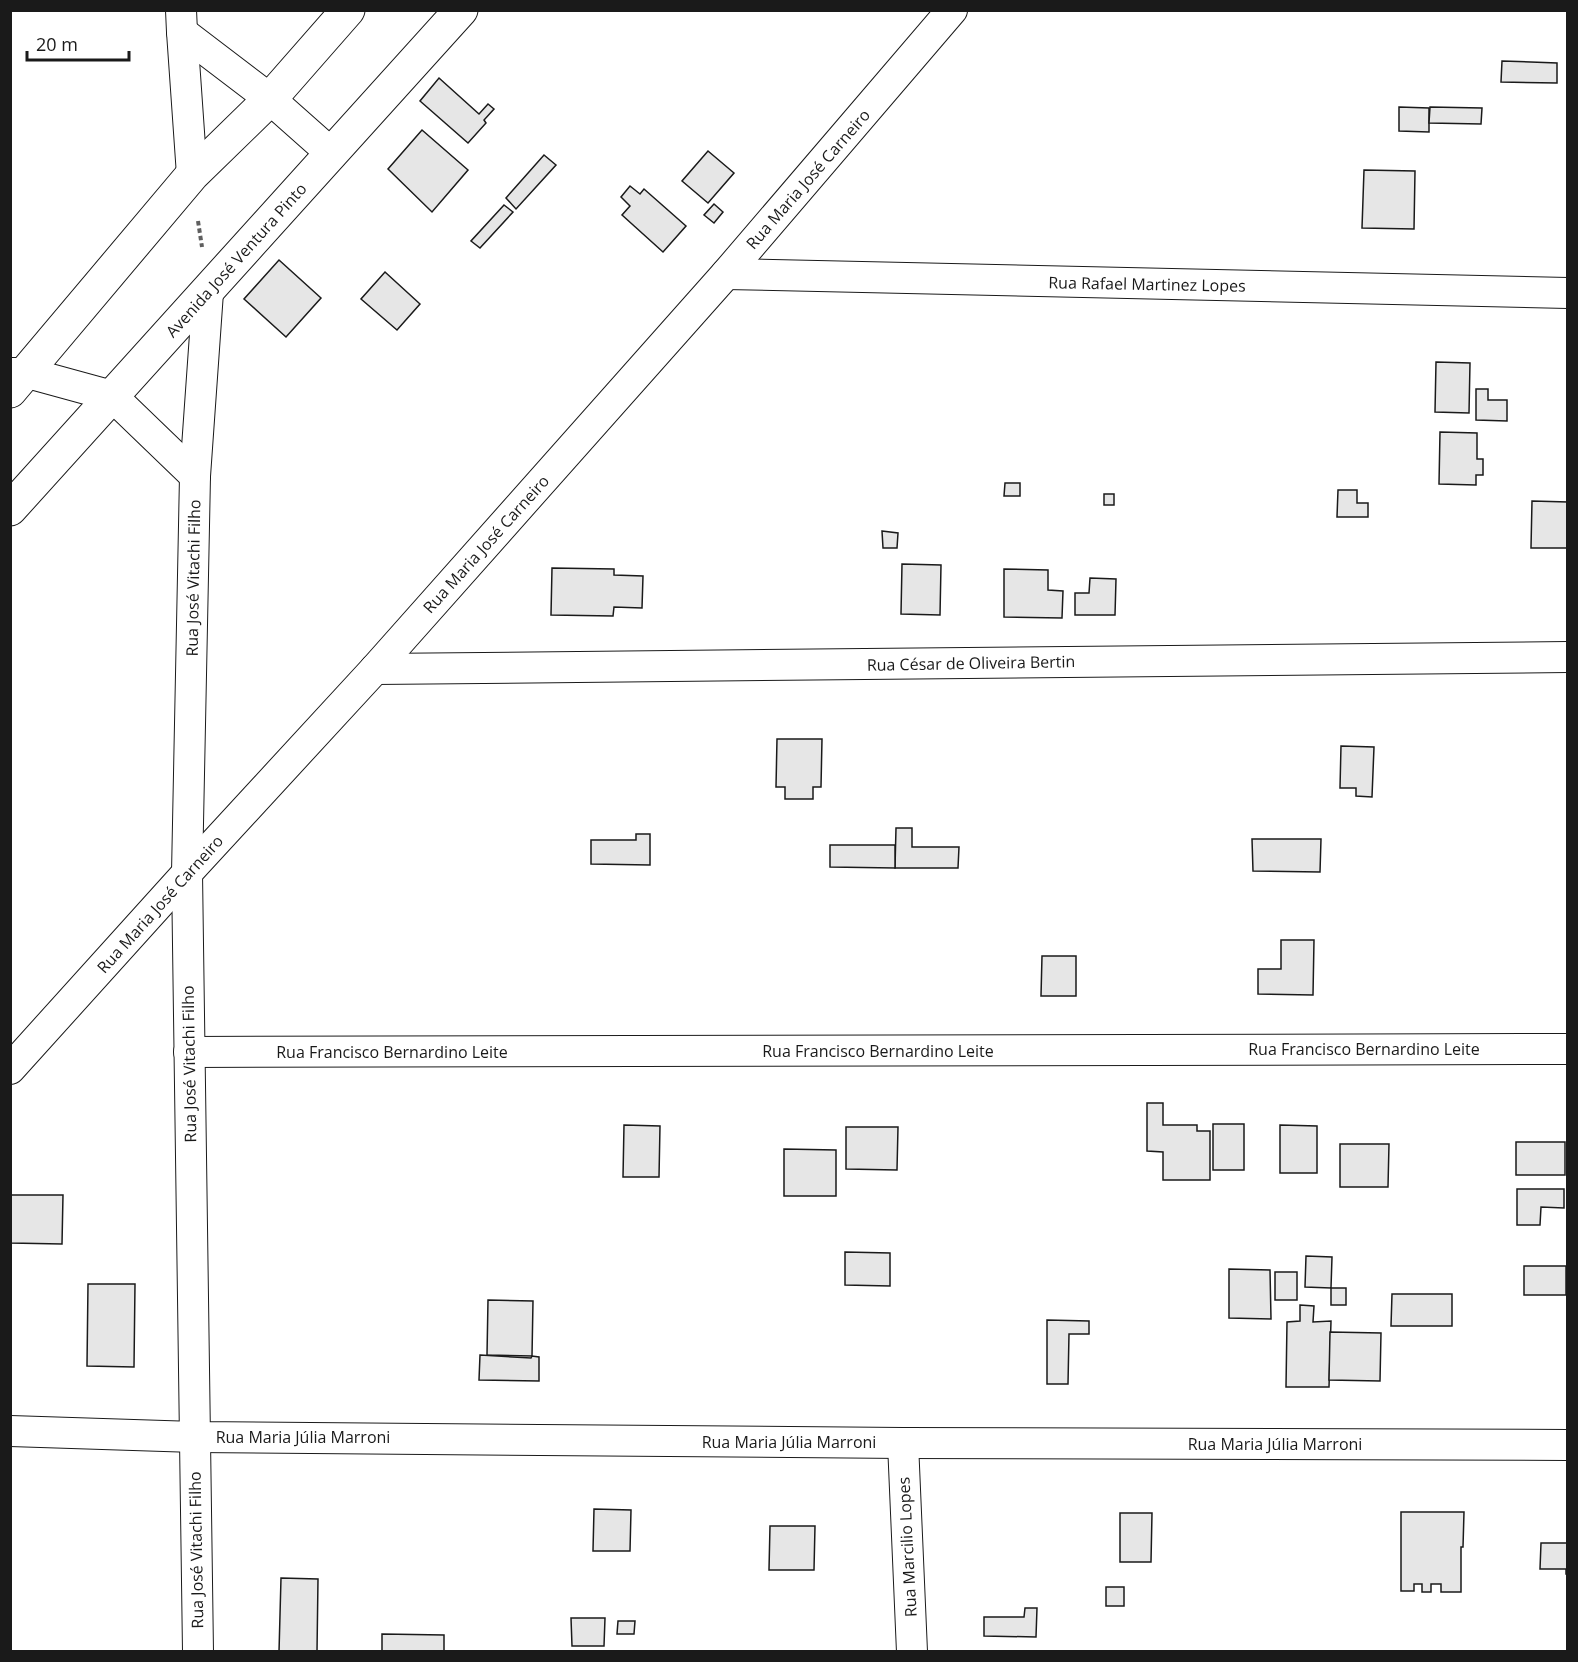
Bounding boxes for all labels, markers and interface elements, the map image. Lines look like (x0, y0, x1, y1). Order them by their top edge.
scale bar (27, 24, 129, 62)
text: 20 m (36, 32, 78, 56)
street label: Rua Maria José Carneiro (741, 104, 875, 254)
street label: Avenida José Ventura Pinto (161, 178, 311, 342)
street label: Rua Rafael Martinez Lopes (1048, 271, 1246, 297)
street label: Rua Maria José Carneiro (418, 470, 554, 618)
street label: Rua José Vitachi Filho (181, 499, 205, 657)
street label: Rua César de Oliveira Bertin (867, 650, 1075, 676)
street label: Rua Maria José Carneiro (92, 830, 228, 978)
street label: Rua José Vitachi Filho (177, 985, 201, 1143)
street label: Rua Francisco Bernardino Leite (1248, 1038, 1480, 1060)
street label: Rua Francisco Bernardino Leite (762, 1040, 994, 1062)
street label: Rua Francisco Bernardino Leite (276, 1041, 508, 1063)
street label: Rua Maria Júlia Marroni (216, 1426, 390, 1448)
street label: Rua Maria Júlia Marroni (702, 1431, 876, 1453)
street label: Rua Maria Júlia Marroni (1188, 1433, 1362, 1455)
street label: Rua José Vitachi Filho (184, 1471, 208, 1629)
street label: Rua Marcilio Lopes (892, 1476, 922, 1618)

